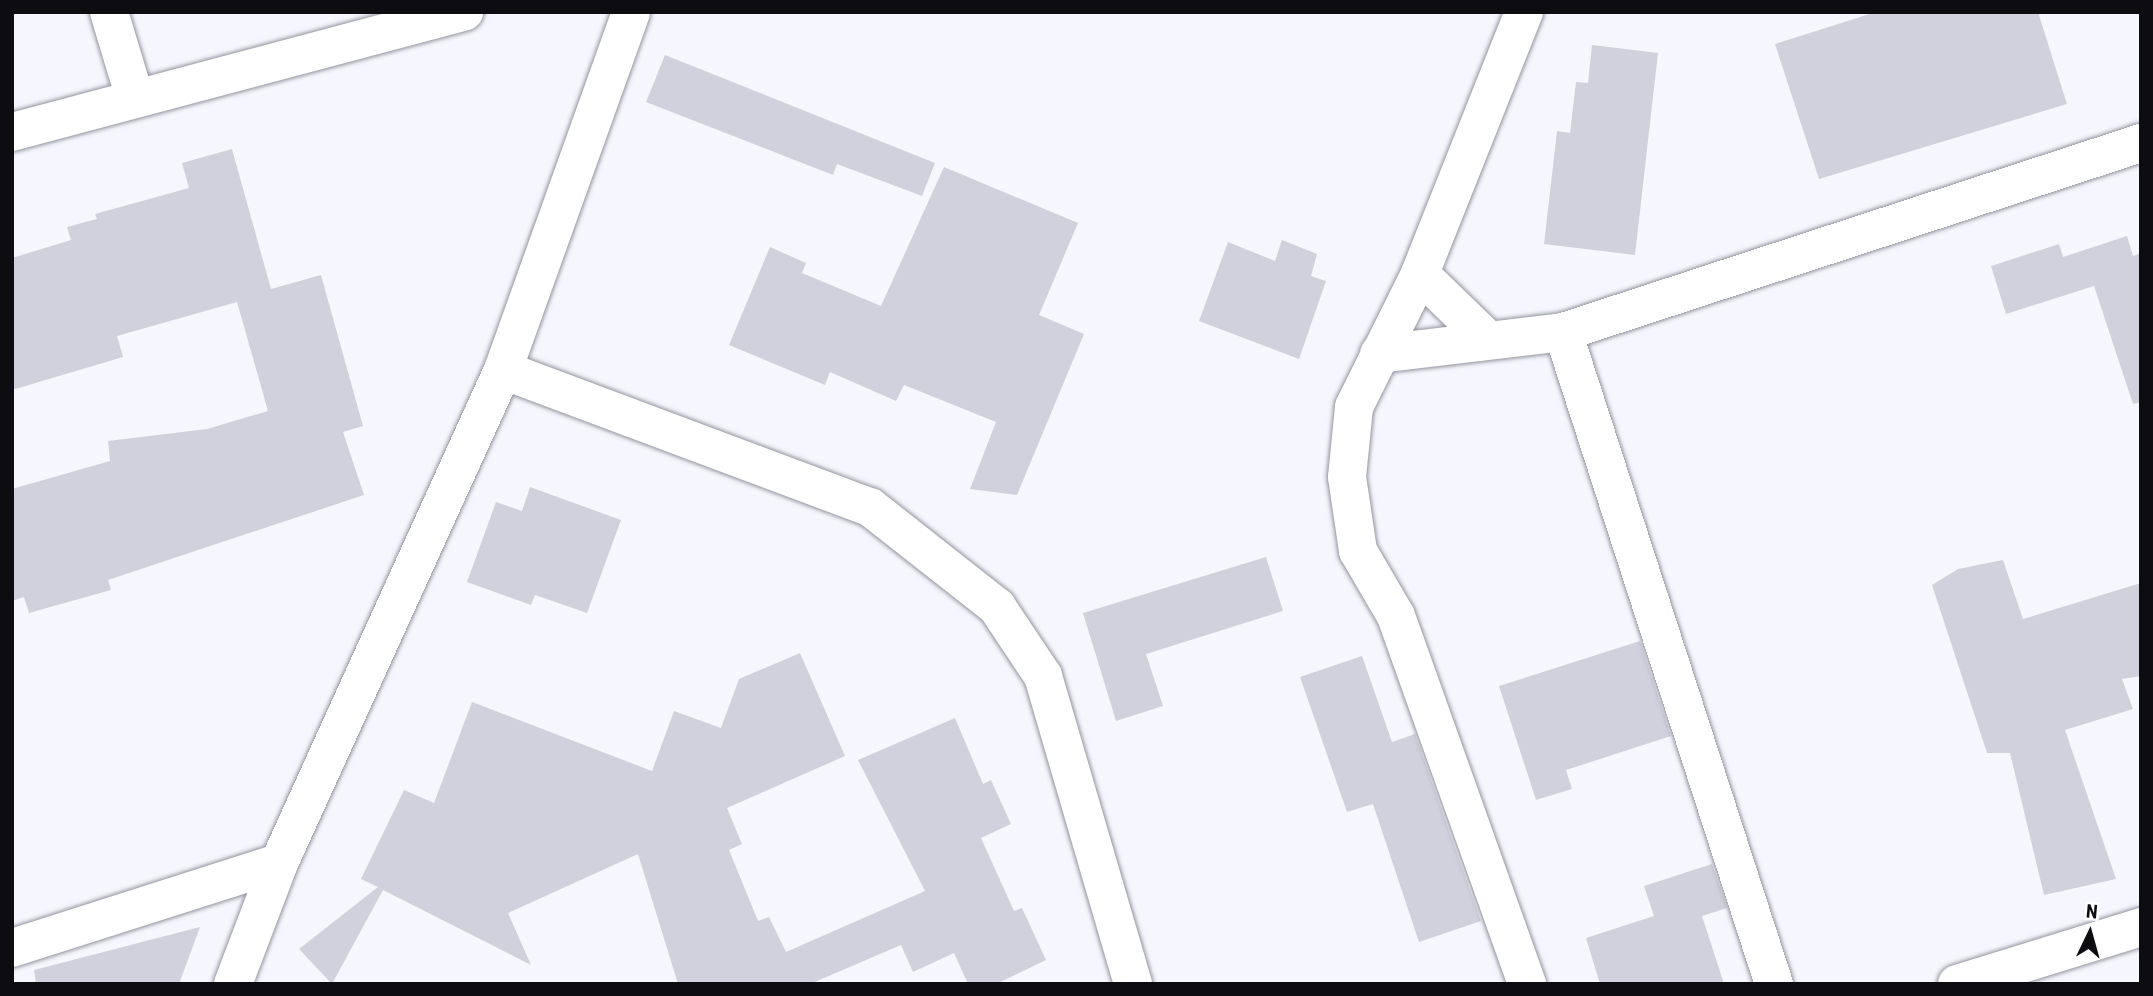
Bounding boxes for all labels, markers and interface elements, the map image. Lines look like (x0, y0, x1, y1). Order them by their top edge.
north arrow (2055, 898, 2125, 968)
text: N (2085, 900, 2099, 924)

